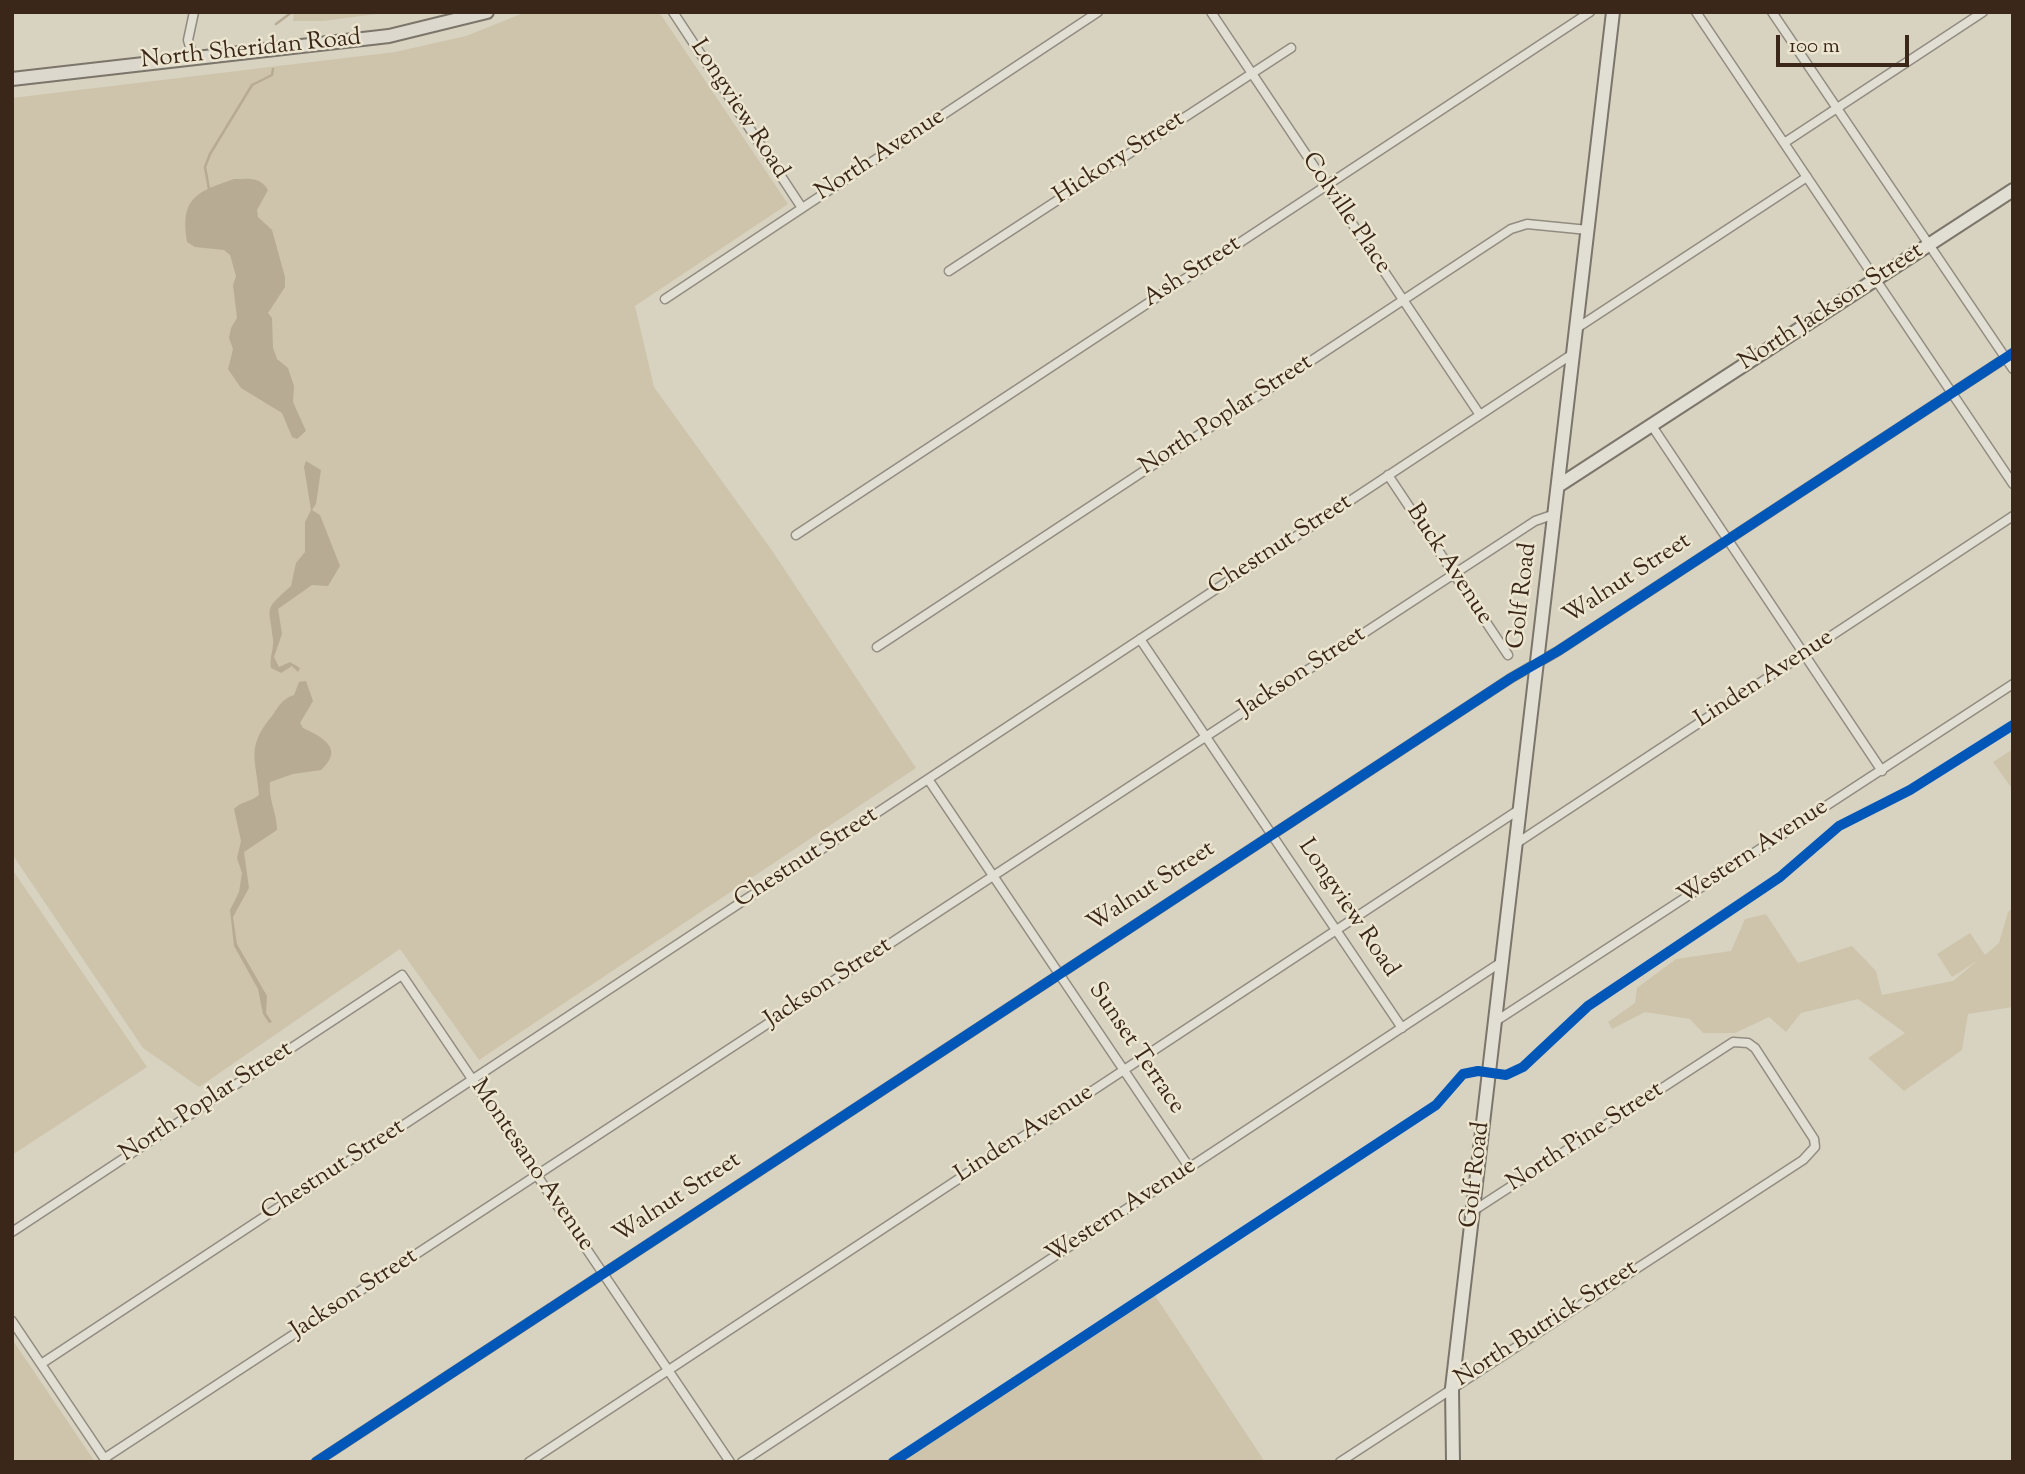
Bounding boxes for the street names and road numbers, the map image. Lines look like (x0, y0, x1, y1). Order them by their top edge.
street label: North Sheridan Road (139, 25, 363, 77)
street label: Longview Road (682, 35, 794, 185)
street label: North Avenue (811, 103, 951, 209)
street label: Hickory Street (1049, 106, 1191, 212)
street label: Colville Place (1294, 148, 1396, 280)
street label: Ash Street (1139, 231, 1247, 315)
street label: North Jackson Street (1735, 238, 1929, 378)
street label: North Poplar Street (1135, 349, 1319, 483)
street label: Chestnut Street (1204, 489, 1358, 603)
street label: Buck Avenue (1398, 499, 1498, 631)
street label: Walnut Street (1559, 528, 1697, 632)
street label: Golf Road (1503, 541, 1545, 651)
street label: Jackson Street (1234, 621, 1372, 725)
street label: Linden Avenue (1690, 625, 1840, 735)
street label: Western Avenue (1674, 794, 1834, 912)
street label: Chestnut Street (730, 802, 884, 916)
street label: Longview Road (1290, 834, 1404, 984)
street label: Walnut Street (1083, 836, 1221, 940)
street label: Jackson Street (760, 932, 898, 1036)
street label: Sunset Terrace (1080, 978, 1190, 1120)
street label: North Poplar Street (115, 1036, 299, 1170)
street label: Montesano Avenue (463, 1075, 599, 1257)
street label: North Pine Street (1502, 1077, 1670, 1199)
street label: Linden Avenue (950, 1080, 1100, 1190)
street label: Chestnut Street (257, 1114, 411, 1228)
street label: Golf Road (1456, 1120, 1498, 1230)
street label: Walnut Street (609, 1147, 747, 1251)
street label: Western Avenue (1042, 1153, 1202, 1271)
street label: Jackson Street (286, 1243, 424, 1347)
street label: North Butrick Street (1450, 1255, 1644, 1395)

